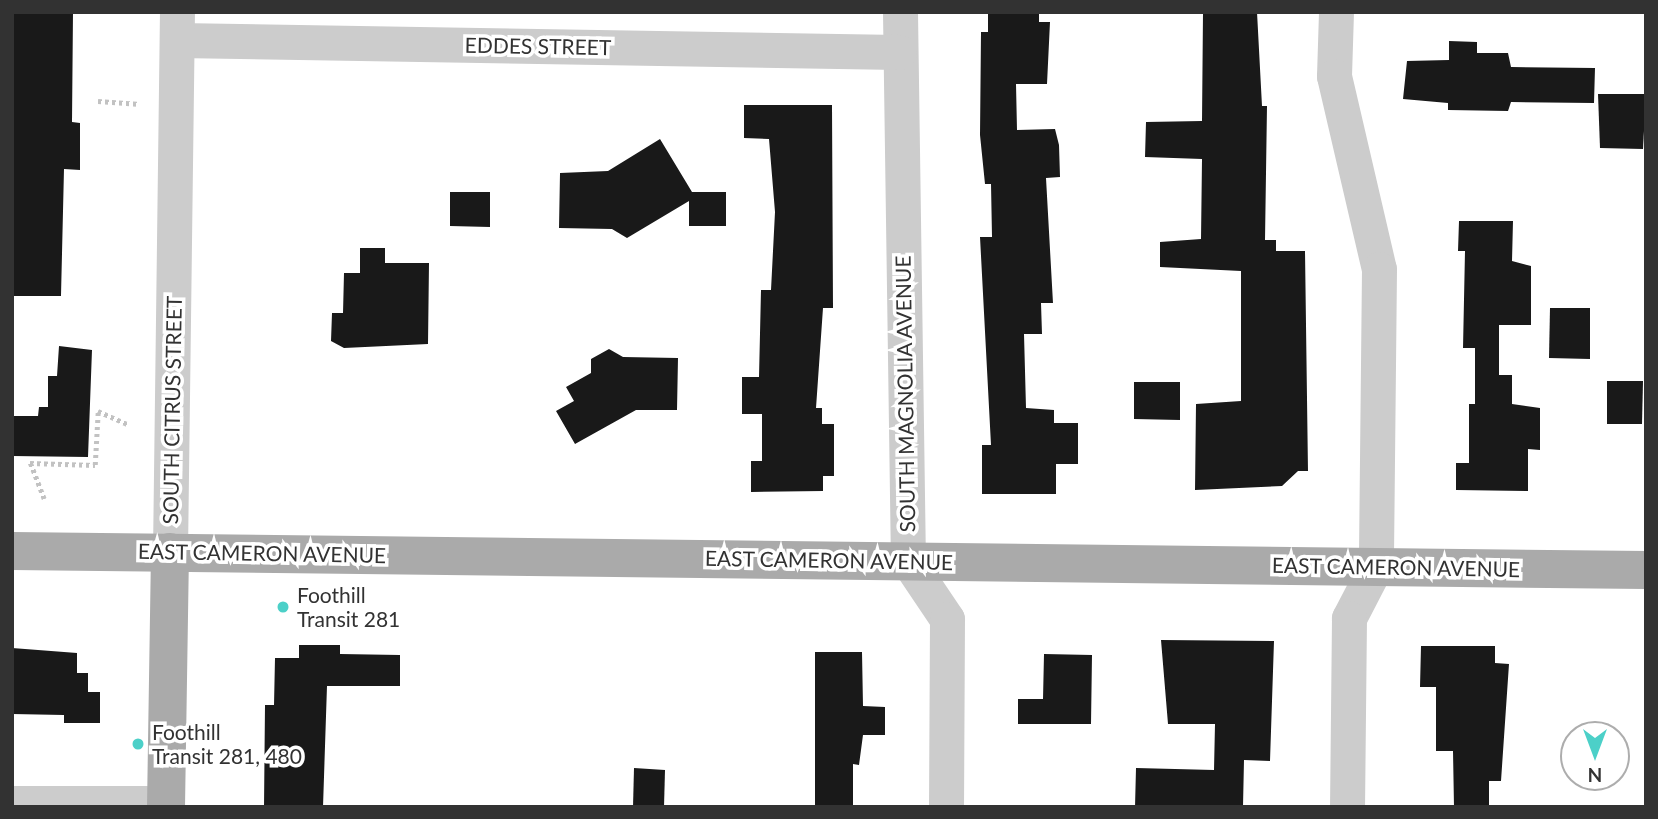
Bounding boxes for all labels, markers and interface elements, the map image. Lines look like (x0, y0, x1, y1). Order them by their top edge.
street label: EDDES STREET (465, 32, 611, 60)
street label: SOUTH MAGNOLIA AVENUE (890, 255, 920, 533)
street label: SOUTH CITRUS STREET (157, 295, 187, 525)
street label: EAST CAMERON AVENUE (137, 538, 387, 568)
street label: EAST CAMERON AVENUE (704, 545, 954, 575)
street label: EAST CAMERON AVENUE (1271, 552, 1521, 582)
place label: Foothill Transit 281 (297, 582, 400, 632)
marker: Foothill Transit 281 (275, 599, 291, 615)
place label: Foothill Transit 281, 480 (152, 719, 302, 769)
north arrow (1560, 721, 1630, 791)
marker: Foothill Transit 281, 480 (130, 736, 146, 752)
text: N (1588, 764, 1602, 787)

